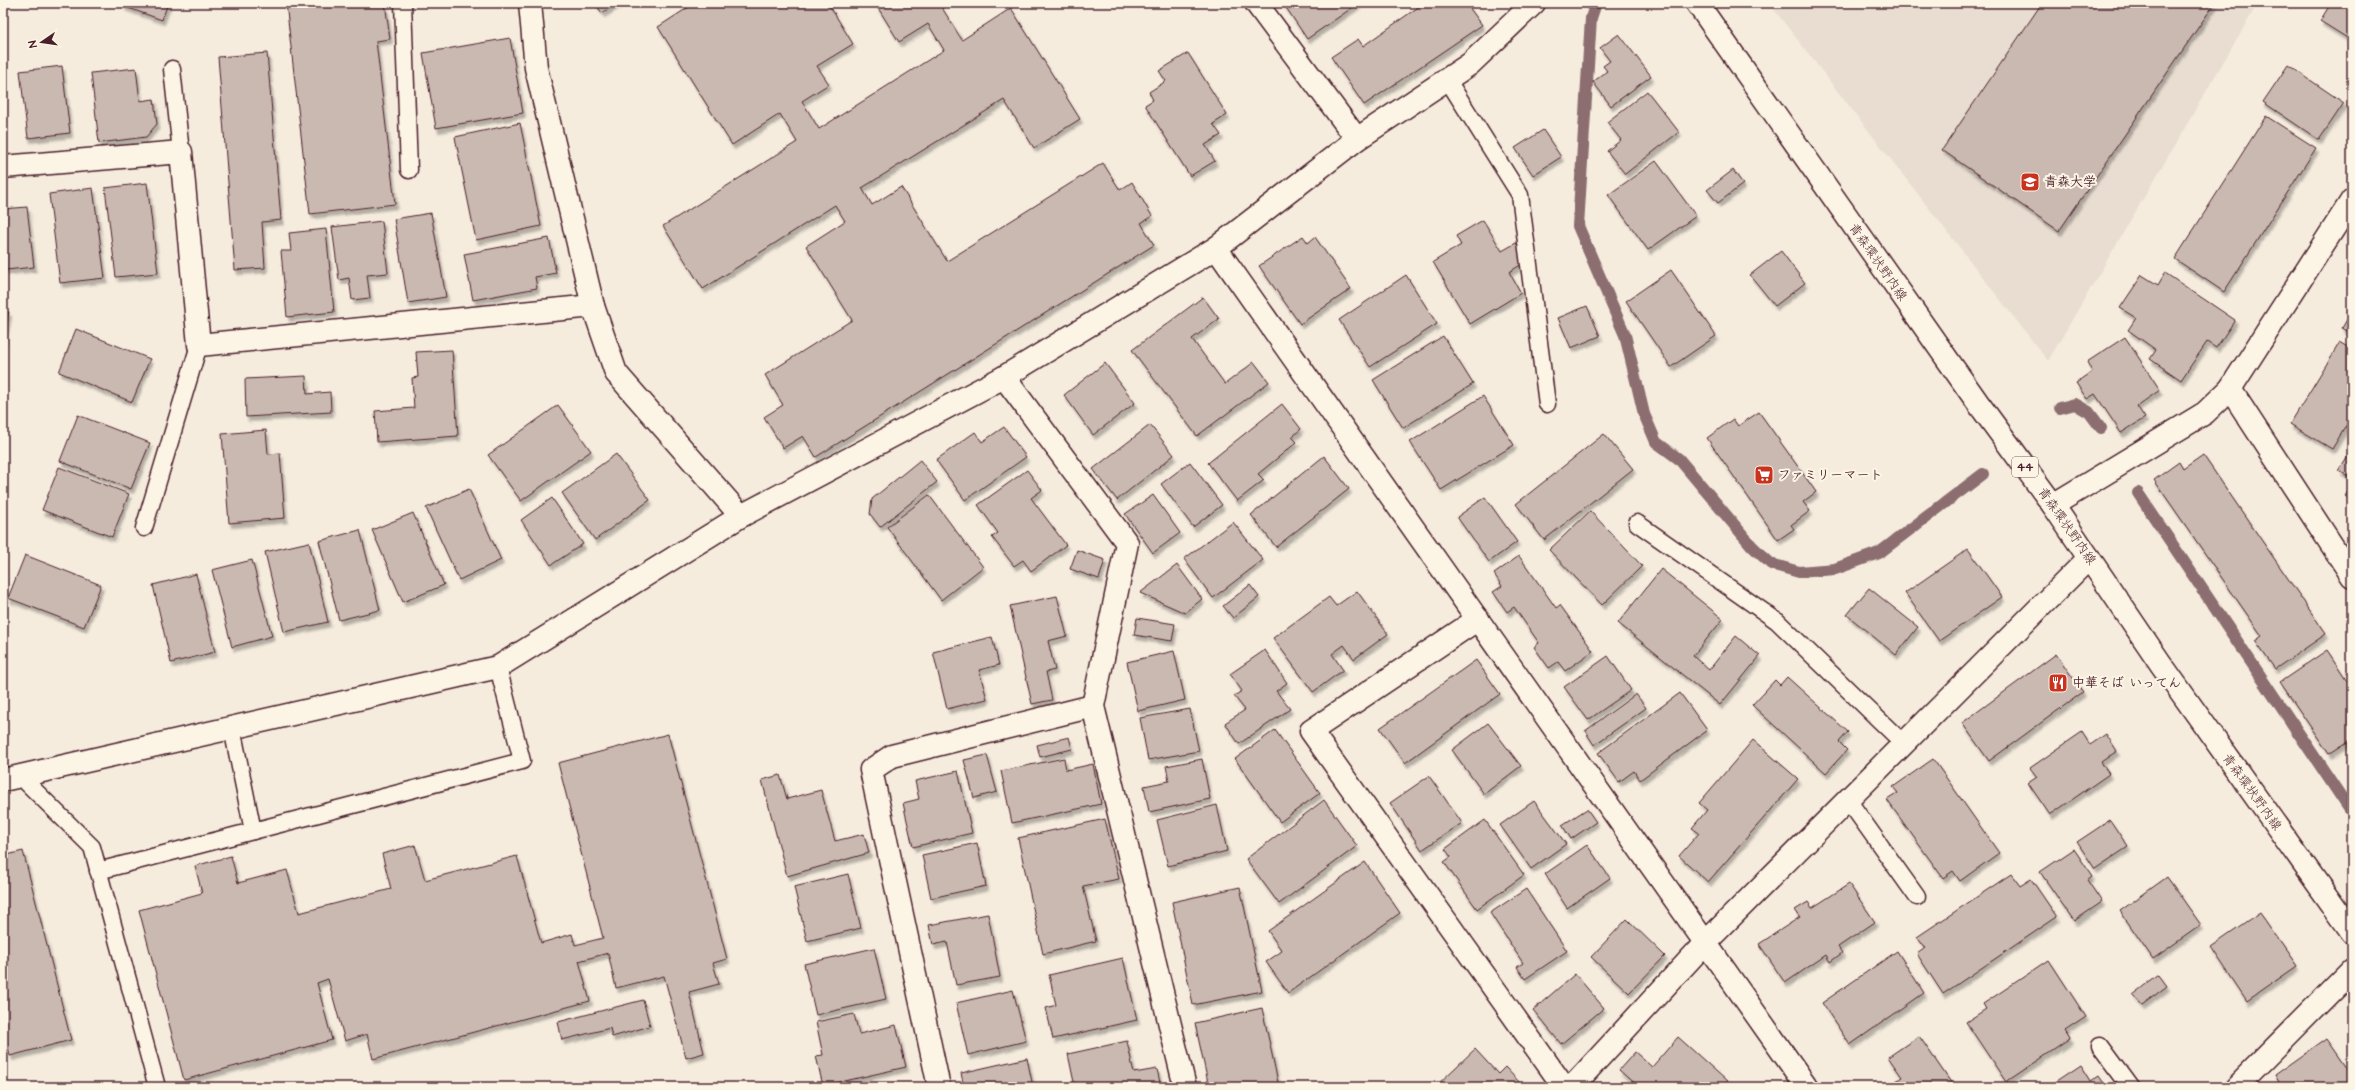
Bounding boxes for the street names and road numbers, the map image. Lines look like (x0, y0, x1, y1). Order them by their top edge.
street label: 青森環状野内線 (1845, 220, 1912, 305)
road number: 44 (2012, 457, 2038, 477)
street label: 青森環状野内線 (2034, 484, 2101, 569)
street label: 青森環状野内線 (2218, 750, 2287, 835)

